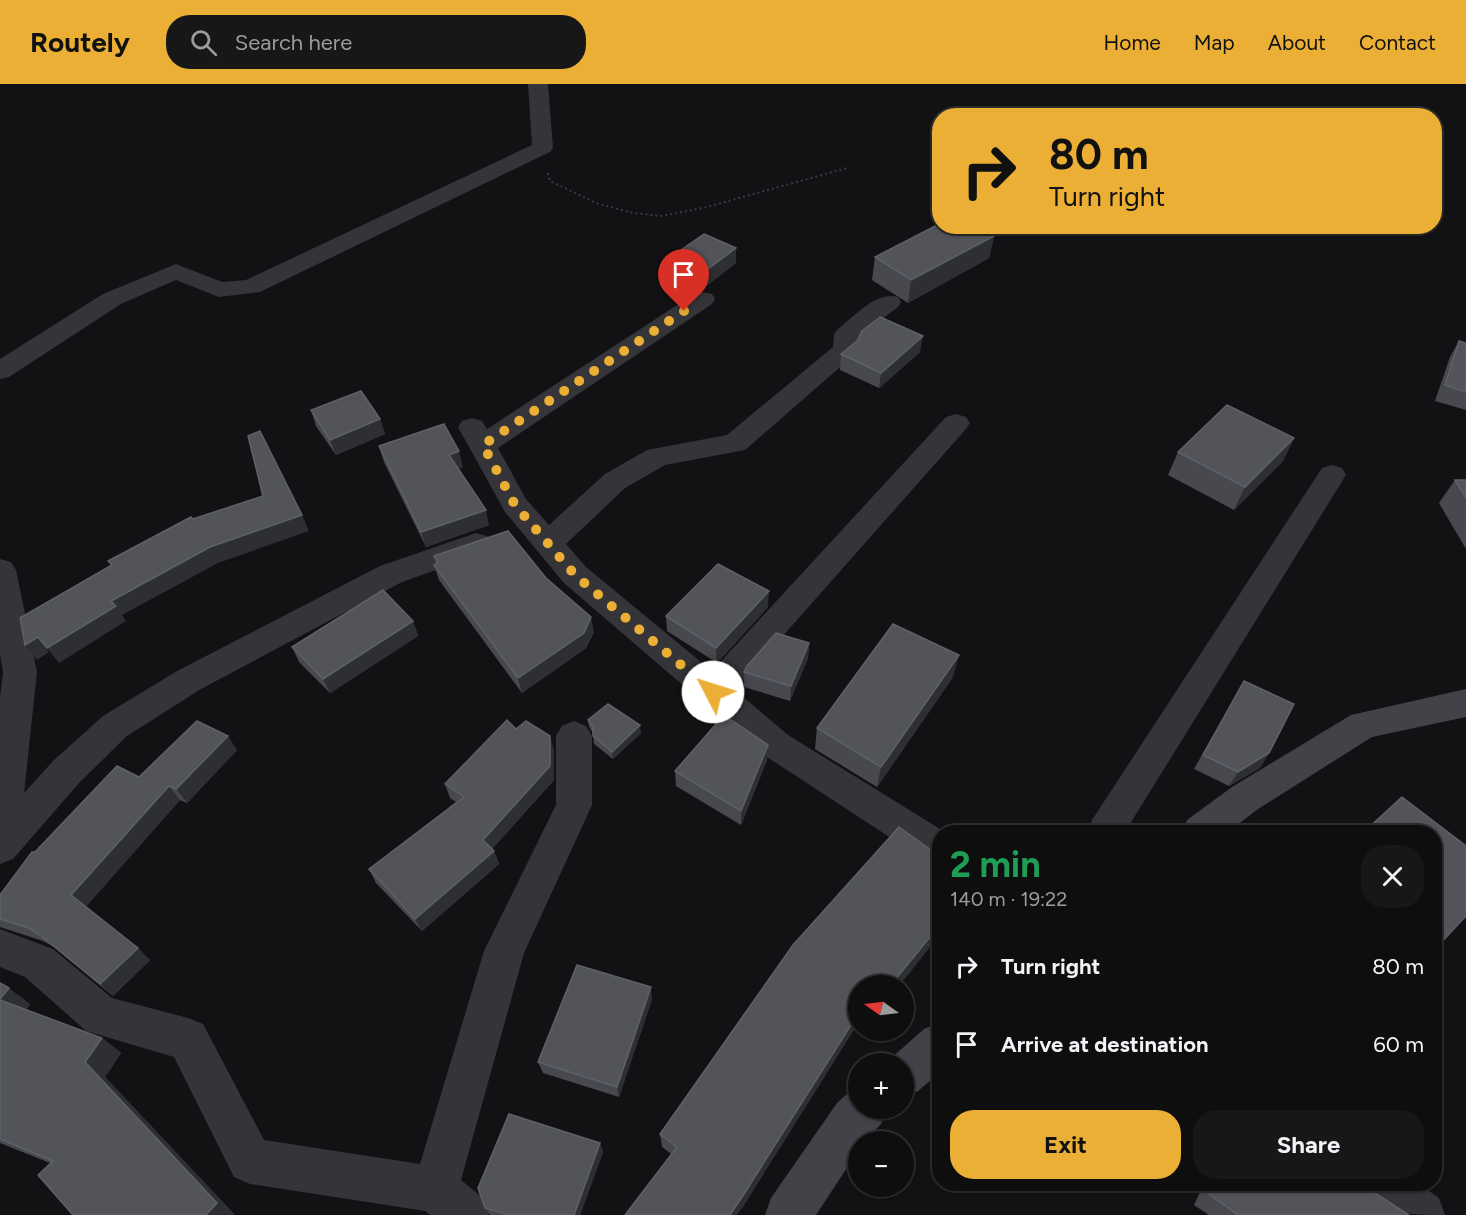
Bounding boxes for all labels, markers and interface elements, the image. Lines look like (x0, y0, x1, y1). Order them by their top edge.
search box (166, 15, 586, 69)
text: Routely (30, 25, 130, 59)
icon: search (187, 26, 220, 59)
text: Search here (235, 29, 352, 56)
text: Home (1104, 30, 1161, 55)
text: Map (1194, 30, 1235, 55)
text: About (1268, 30, 1326, 55)
text: Contact (1359, 30, 1436, 55)
text: 80 m (1049, 129, 1149, 180)
icon: right (950, 132, 1028, 210)
text: Turn right (1049, 180, 1165, 213)
pin (658, 249, 709, 311)
icon: arrive (667, 258, 700, 291)
position arrow (681, 660, 745, 724)
text: 2 min (950, 843, 1041, 886)
button: close (1361, 845, 1424, 908)
text: 140 m · 19:22 (950, 887, 1067, 911)
icon: right (950, 950, 983, 983)
text: Turn right (1001, 953, 1100, 980)
text: 80 m (1372, 953, 1424, 980)
north arrow (848, 975, 914, 1041)
map controls (848, 975, 914, 1197)
icon: arrive (950, 1028, 983, 1061)
text: Arrive at destination (1001, 1031, 1209, 1058)
text: 60 m (1373, 1031, 1424, 1058)
button: + (848, 1053, 914, 1119)
button: Exit (950, 1110, 1181, 1179)
button: Share (1193, 1110, 1424, 1179)
button: − (848, 1131, 914, 1197)

